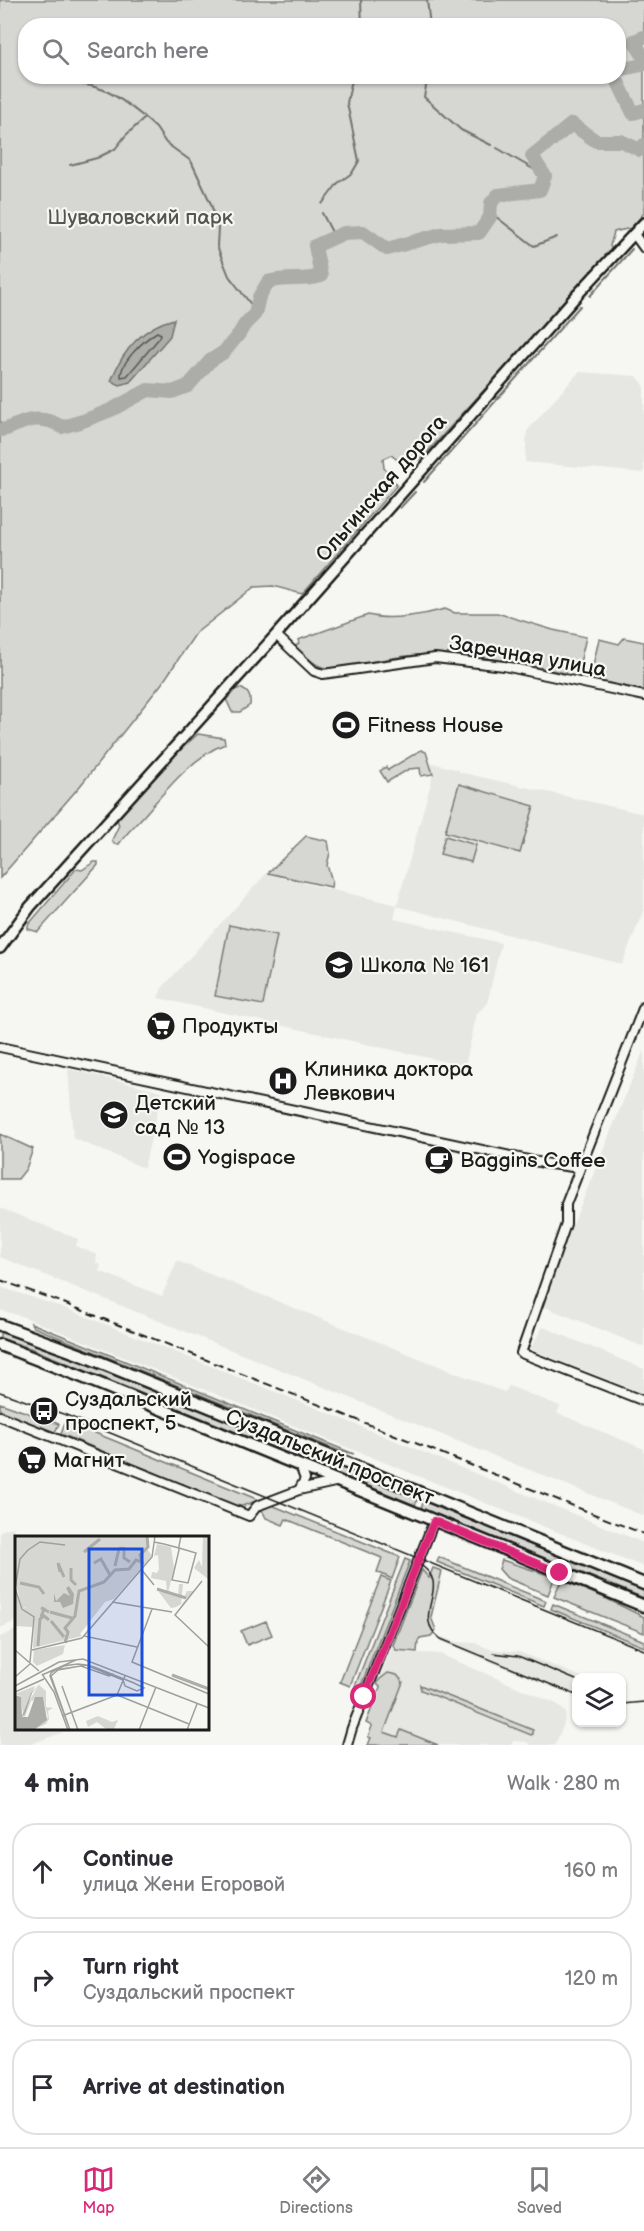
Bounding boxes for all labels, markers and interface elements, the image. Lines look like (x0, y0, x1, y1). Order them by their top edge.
search box (18, 18, 626, 84)
icon: search (39, 35, 72, 68)
text: Search here (87, 38, 209, 65)
park label: Шуваловский парк (47, 205, 233, 230)
street label: Ольгинская дорога (311, 409, 452, 567)
street label: Заречная улица (448, 630, 609, 683)
sports icon: Fitness House (330, 709, 362, 741)
place label: Fitness House (367, 713, 503, 738)
school or university icon: Школа № 161 (323, 949, 355, 981)
place label: Школа № 161 (360, 953, 489, 978)
supermarket icon: Продукты (145, 1010, 177, 1042)
place label: Продукты (182, 1014, 278, 1039)
place label: Клиника доктора Левкович (303, 1057, 474, 1106)
hospital icon: Клиника доктора Левкович (267, 1065, 299, 1097)
place label: Детский сад № 13 (135, 1091, 225, 1140)
school or university icon: Детский сад № 13 (98, 1099, 130, 1131)
sports icon: Yogispace (161, 1141, 193, 1173)
cafe icon: Baggins Coffee (423, 1144, 455, 1176)
place label: Yogispace (197, 1145, 296, 1170)
place label: Baggins Coffee (460, 1148, 606, 1173)
place label: Суздальский проспект, 5 (65, 1387, 192, 1436)
bus stop icon: Суздальский проспект, 5 (28, 1395, 60, 1427)
street label: Суздальский проспект (222, 1404, 438, 1511)
supermarket icon: Магнит (16, 1444, 48, 1476)
place label: Магнит (53, 1448, 125, 1473)
inset map (15, 1536, 208, 1730)
route end (546, 1559, 572, 1585)
map controls (572, 1673, 626, 1727)
button: layers (572, 1673, 626, 1727)
route start (350, 1683, 376, 1709)
text: 4 min (24, 1769, 89, 1800)
text: Walk · 280 m (507, 1772, 620, 1796)
text: Continue (83, 1846, 173, 1873)
icon: ahead (26, 1855, 59, 1888)
text: 160 m (564, 1859, 618, 1883)
text: улица Жени Егоровой (83, 1873, 285, 1897)
text: Turn right (83, 1954, 179, 1981)
icon: right (26, 1963, 59, 1996)
text: 120 m (565, 1967, 618, 1991)
text: Суздальский проспект (83, 1981, 295, 2005)
icon: arrive (26, 2071, 59, 2104)
text: Arrive at destination (83, 2074, 285, 2101)
tab: Map (82, 2163, 115, 2218)
tab: Directions (279, 2163, 353, 2218)
tab: Saved (517, 2163, 562, 2218)

